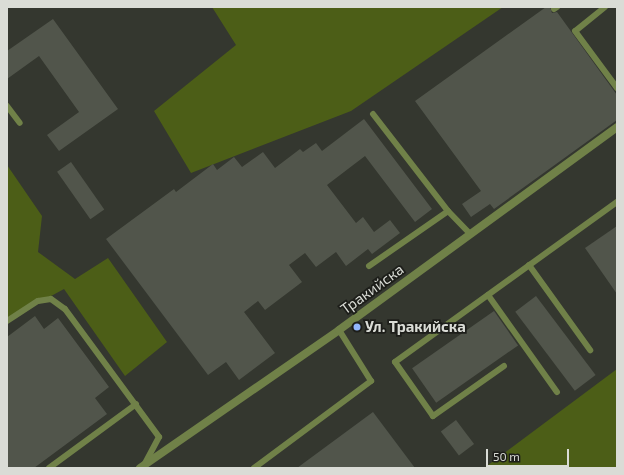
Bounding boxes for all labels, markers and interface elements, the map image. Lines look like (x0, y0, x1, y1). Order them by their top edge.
street label: Тракийска (337, 260, 407, 318)
place label: Ул. Тракийска (365, 318, 466, 336)
marker: Ул. Тракийска (352, 322, 362, 332)
scale bar (488, 441, 571, 467)
text: 50 m (493, 449, 520, 463)

